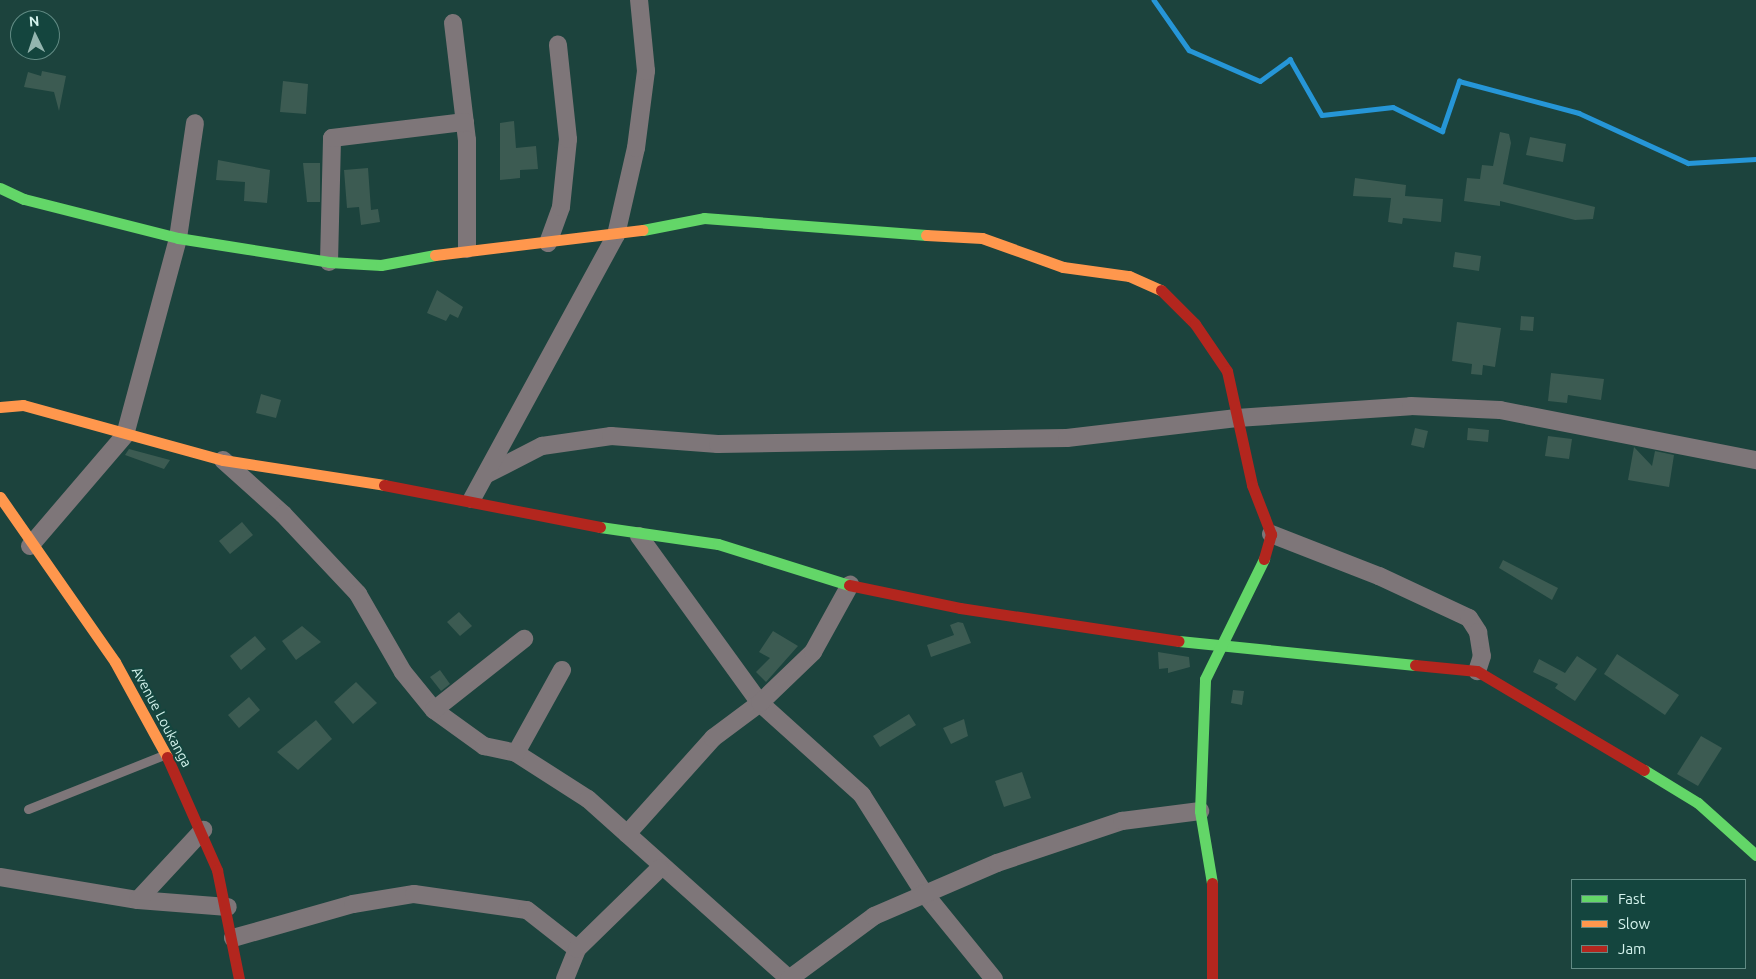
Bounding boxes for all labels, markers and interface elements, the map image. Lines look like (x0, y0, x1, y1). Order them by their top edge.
north arrow (10, 10, 60, 60)
text: N (28, 13, 40, 29)
street label: Avenue Loukanga (128, 664, 196, 770)
legend (1571, 879, 1746, 969)
text: Fast (1618, 890, 1645, 907)
text: Slow (1618, 915, 1650, 932)
text: Jam (1618, 940, 1646, 957)

